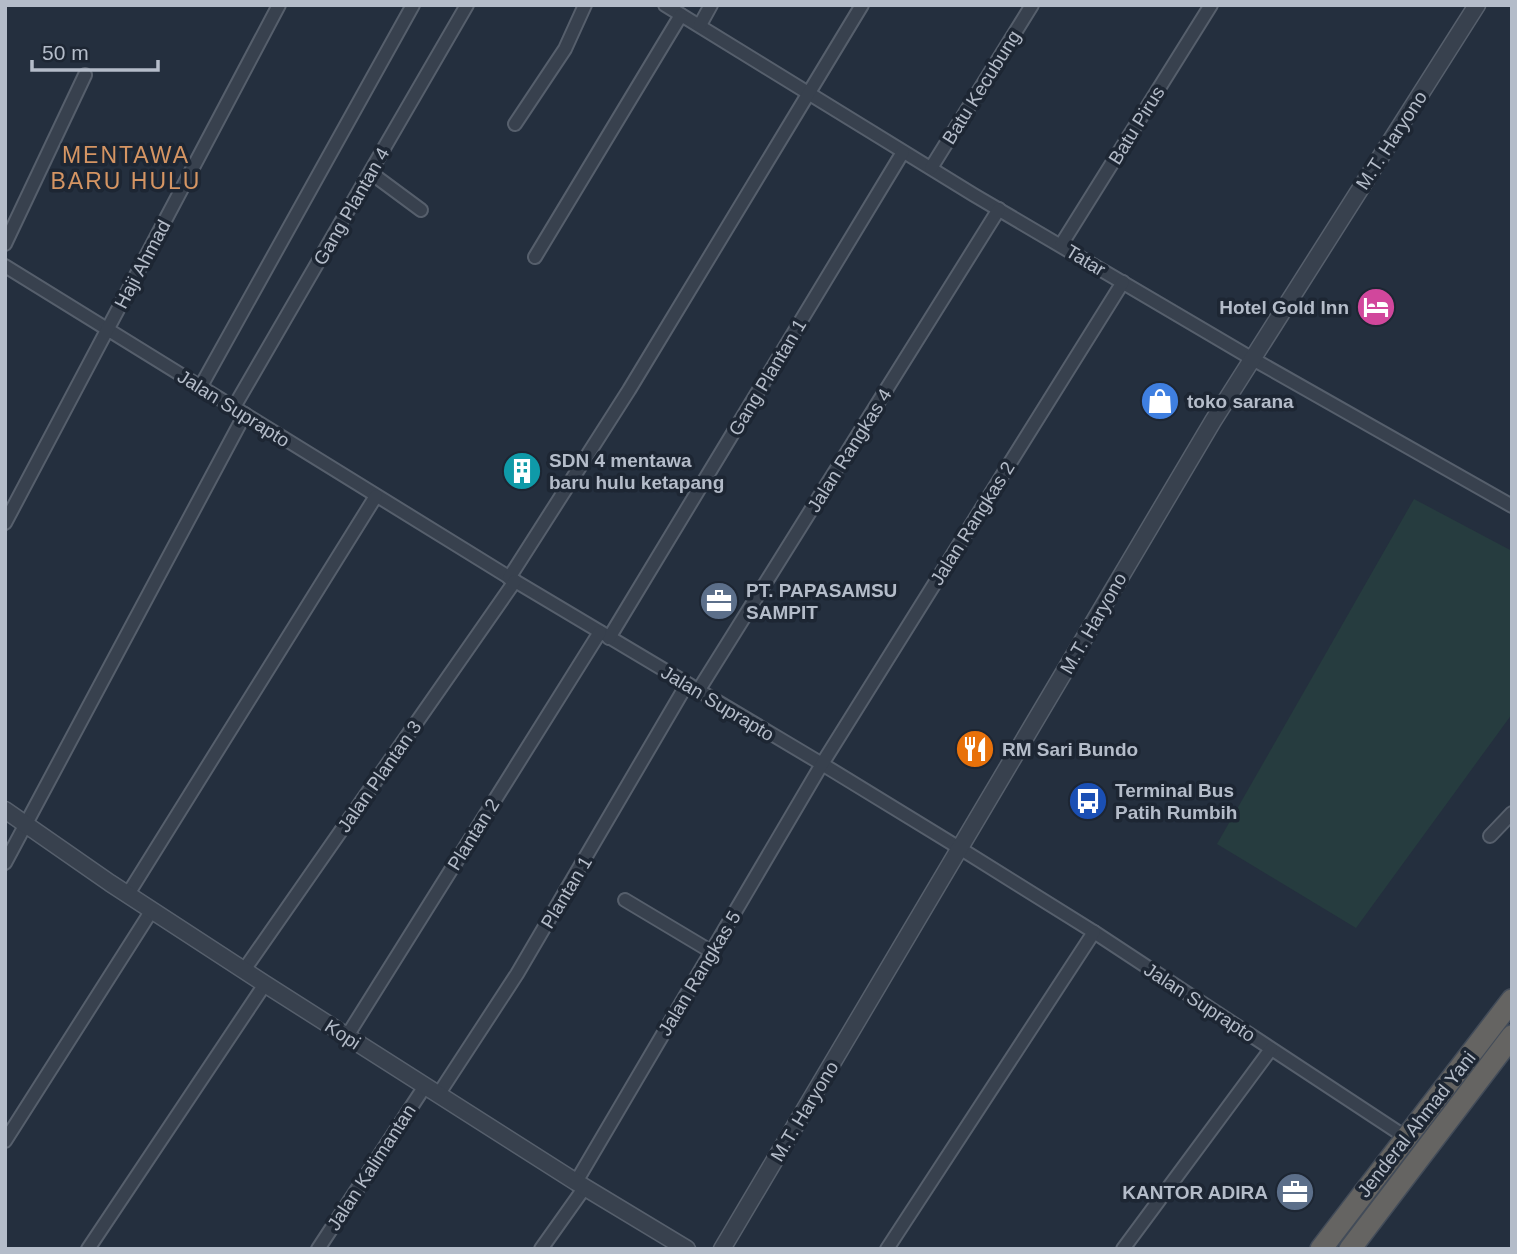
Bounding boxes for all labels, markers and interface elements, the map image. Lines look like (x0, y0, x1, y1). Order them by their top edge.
street label: Batu Kecubung (938, 27, 1025, 148)
scale bar (32, 28, 158, 72)
text: 50 m (42, 41, 89, 64)
street label: Batu Pirus (1104, 83, 1169, 168)
street label: M.T. Haryono (1352, 87, 1431, 193)
district label: MENTAWA BARU HULU (51, 142, 201, 194)
street label: Gang Plantan 4 (309, 143, 394, 269)
street label: Haji Ahmad (110, 216, 175, 312)
street label: Tatar (1062, 241, 1110, 281)
hotel icon: Hotel Gold Inn (1355, 286, 1397, 328)
place label: Hotel Gold Inn (1219, 297, 1349, 318)
street label: Gang Plantan 1 (724, 315, 810, 439)
street label: Jalan Suprapto (174, 366, 294, 451)
shop icon: toko sarana (1139, 380, 1181, 422)
street label: Jalan Rangkas 4 (803, 384, 896, 516)
place label: toko sarana (1187, 391, 1294, 412)
building icon: SDN 4 mentawa baru hulu ketapang (501, 450, 543, 492)
place label: SDN 4 mentawa baru hulu ketapang (549, 450, 724, 493)
street label: Jalan Rangkas 2 (926, 458, 1019, 589)
street label: M.T. Haryono (1056, 569, 1131, 677)
office icon: PT. PAPASAMSU SAMPIT (698, 580, 740, 622)
place label: PT. PAPASAMSU SAMPIT (746, 580, 897, 623)
street label: Jalan Suprapto (658, 662, 778, 745)
street label: Jalan Plantan 3 (333, 717, 426, 836)
restaurant icon: RM Sari Bundo (954, 728, 996, 770)
place label: RM Sari Bundo (1002, 739, 1138, 760)
bus stop icon: Terminal Bus Patih Rumbih (1067, 780, 1109, 822)
place label: Terminal Bus Patih Rumbih (1115, 780, 1237, 823)
street label: Plantan 2 (443, 795, 504, 874)
street label: Plantan 1 (537, 852, 596, 932)
street label: Jalan Rangkas 5 (654, 907, 745, 1039)
street label: Jalan Suprapto (1140, 959, 1259, 1046)
street label: Kopi (321, 1015, 364, 1054)
street label: Jenderal Ahmad Yani (1353, 1047, 1480, 1201)
street label: M.T. Haryono (766, 1057, 843, 1165)
street label: Jalan Kalimantan (323, 1100, 420, 1234)
office icon: KANTOR ADIRA (1274, 1171, 1316, 1213)
place label: KANTOR ADIRA (1122, 1182, 1268, 1203)

